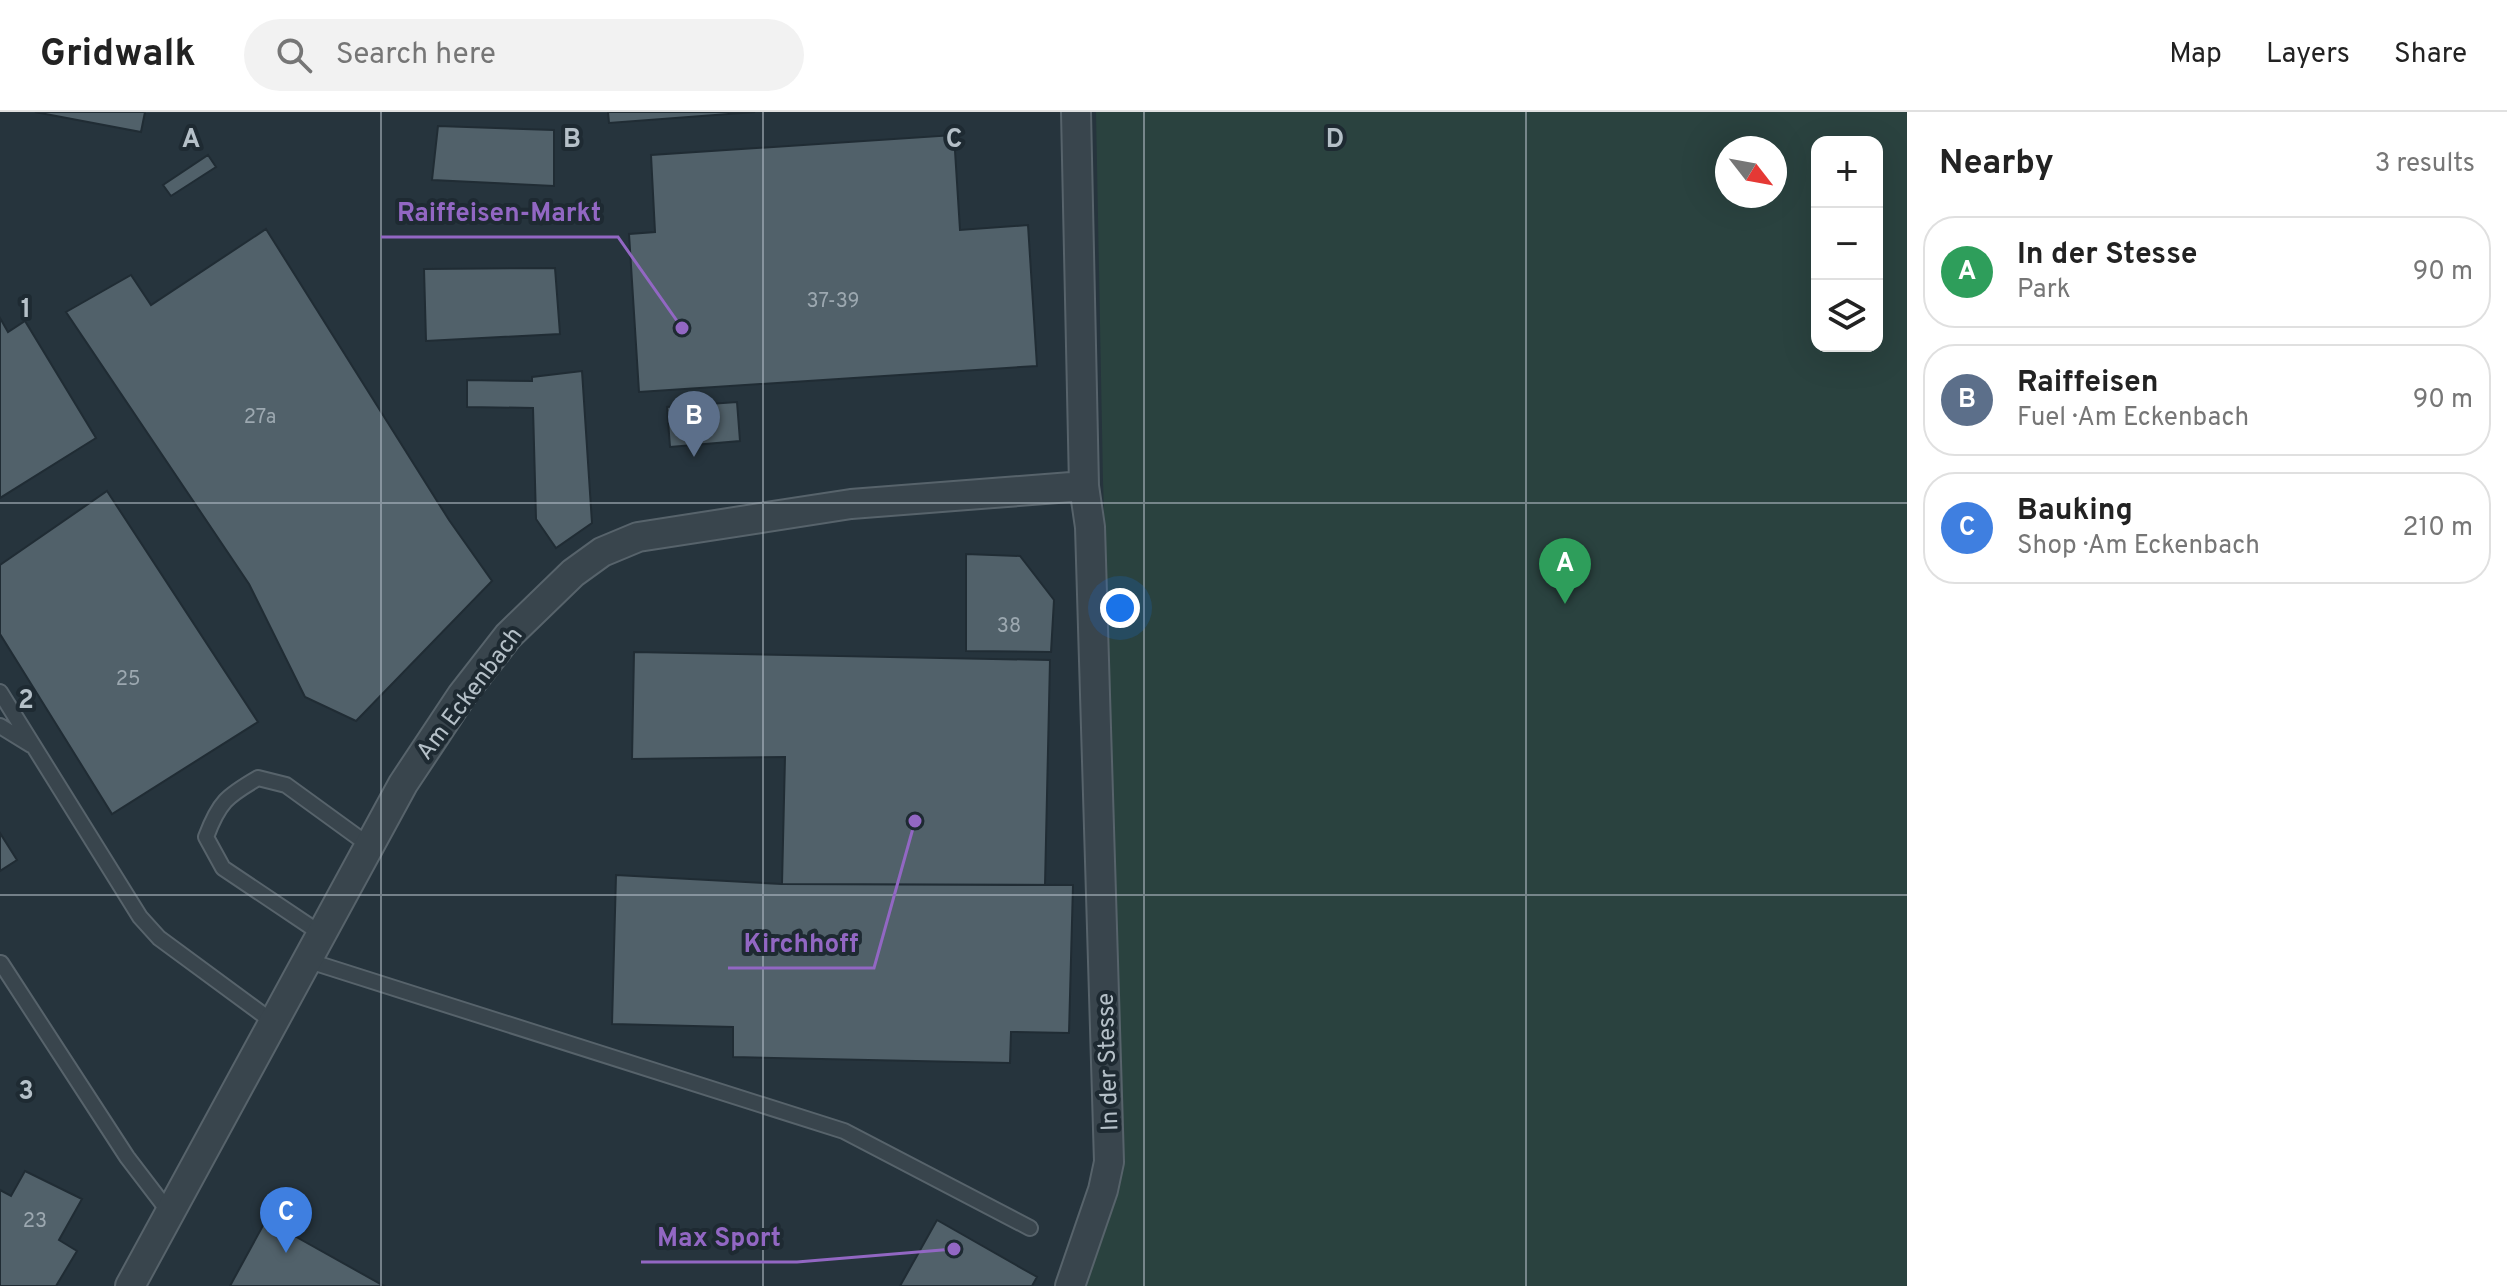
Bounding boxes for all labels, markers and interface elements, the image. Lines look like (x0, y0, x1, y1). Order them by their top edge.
search box (244, 19, 804, 91)
text: Gridwalk (40, 31, 196, 80)
icon: search (272, 33, 316, 77)
text: Search here (336, 37, 496, 74)
text: Map (2169, 37, 2222, 73)
text: Layers (2266, 37, 2350, 73)
text: Share (2394, 37, 2467, 73)
text: A (182, 124, 200, 157)
text: B (563, 124, 581, 157)
text: C (946, 124, 962, 157)
text: D (1326, 124, 1344, 157)
north arrow (1715, 136, 1787, 208)
map controls (1811, 136, 1883, 352)
button: + (1811, 136, 1883, 208)
text: Nearby (1939, 143, 2054, 186)
text: 3 results (2375, 148, 2475, 181)
callout: Raiffeisen-Markt (381, 187, 618, 237)
text: Raiffeisen-Markt (397, 198, 601, 231)
button: − (1811, 208, 1883, 280)
text: In der Stesse (2017, 237, 2197, 274)
text: A (1958, 256, 1976, 289)
text: 90 m (2413, 256, 2473, 289)
text: Park (2017, 274, 2071, 307)
button: layers (1811, 280, 1883, 352)
house number: 37-39 (807, 289, 859, 315)
text: 1 (21, 294, 31, 327)
text: Raiffeisen (2017, 365, 2159, 402)
text: B (1958, 384, 1976, 417)
text: 90 m (2413, 384, 2473, 417)
pin: B (668, 391, 720, 457)
text: Fuel · Am Eckenbach (2017, 402, 2249, 435)
house number: 27a (244, 405, 276, 431)
text: Bauking (2017, 493, 2133, 530)
text: C (1959, 512, 1975, 545)
text: 210 m (2403, 512, 2473, 545)
text: Shop · Am Eckenbach (2017, 530, 2260, 563)
pin: A (1539, 538, 1591, 604)
your location (1100, 588, 1140, 628)
house number: 38 (997, 614, 1021, 640)
street label: Am Eckenbach (411, 622, 530, 767)
house number: 25 (116, 667, 140, 693)
text: 2 (18, 685, 34, 718)
callout: Kirchhoff (728, 918, 874, 968)
text: Kirchhoff (744, 929, 858, 962)
street label: In der Stesse (1092, 992, 1126, 1132)
text: 3 (18, 1076, 34, 1109)
pin: C (260, 1187, 312, 1253)
house number: 23 (23, 1209, 47, 1235)
callout: Max Sport (641, 1212, 797, 1262)
text: Max Sport (657, 1223, 781, 1256)

